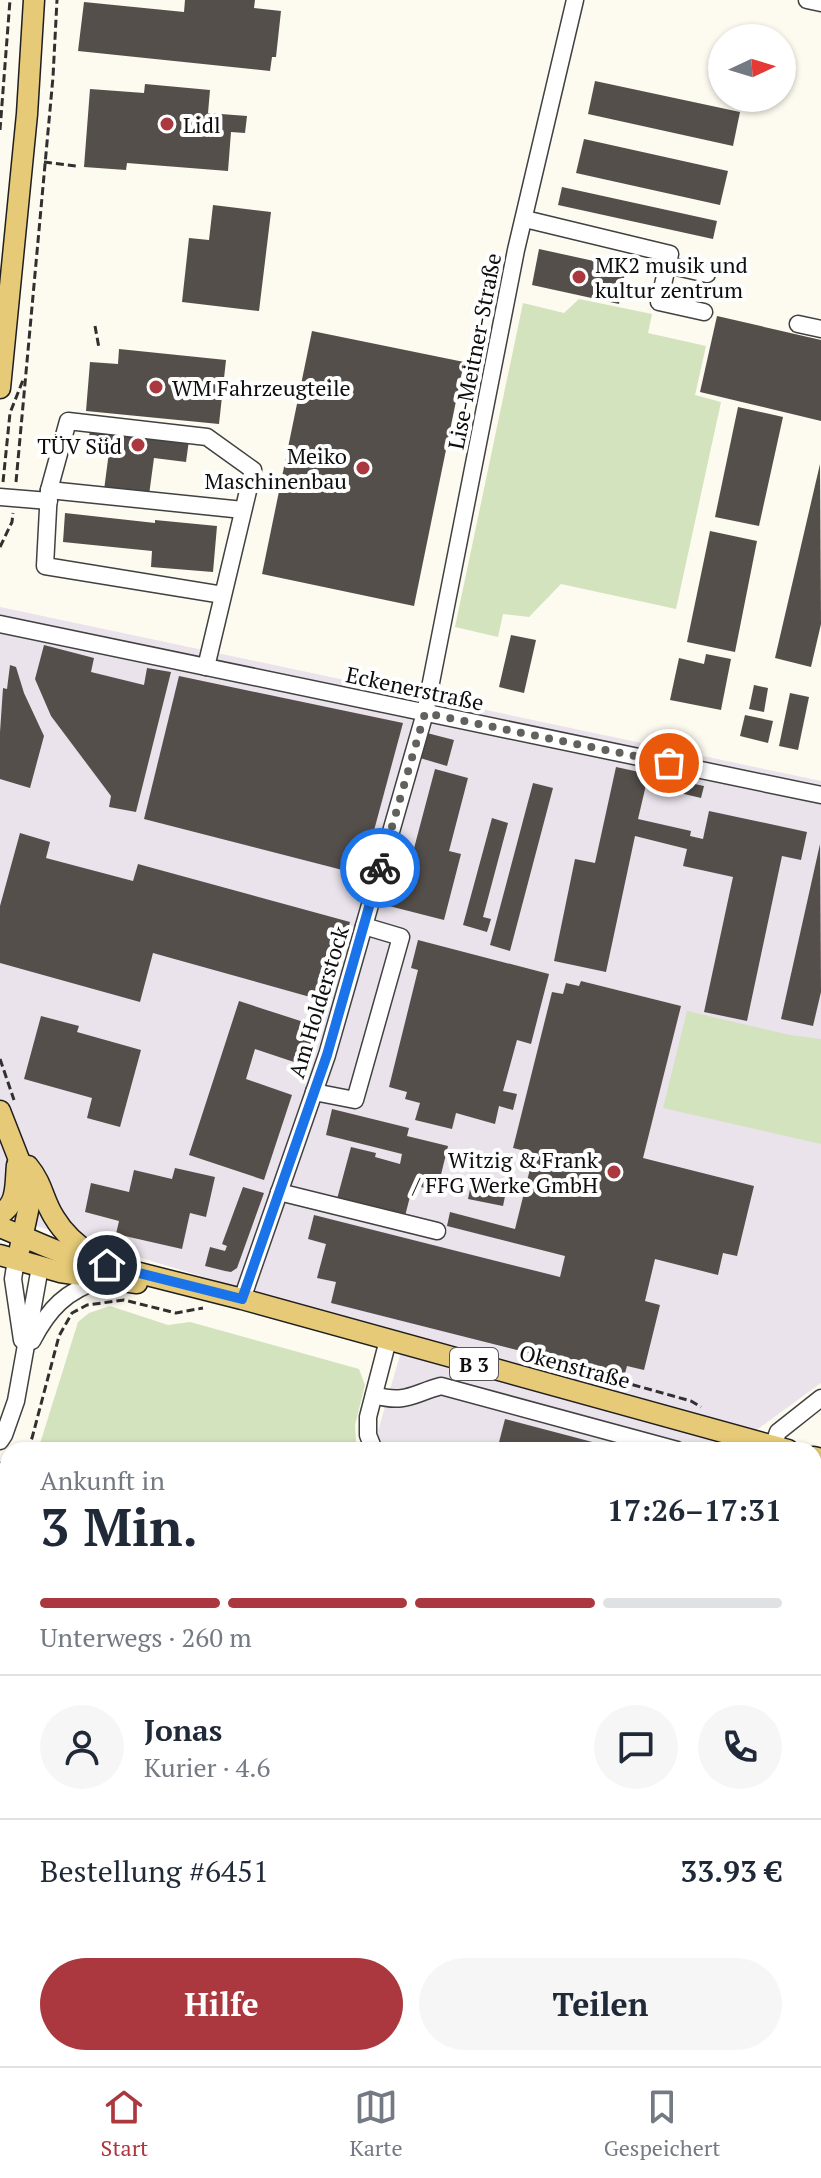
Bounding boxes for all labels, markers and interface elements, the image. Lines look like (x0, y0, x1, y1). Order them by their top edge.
north arrow (708, 24, 796, 112)
map controls (708, 24, 796, 112)
place label: Lidl (183, 110, 221, 139)
marker: Lidl (158, 115, 176, 133)
street label: Lise-Meitner-Straße (441, 250, 507, 452)
place label: MK2 musik und kultur zentrum (595, 250, 748, 304)
marker: MK2 musik und kultur zentrum (570, 268, 588, 286)
place label: WM Fahrzeugteile (172, 373, 351, 402)
marker: WM Fahrzeugteile (147, 378, 165, 396)
place label: TÜV Süd (37, 431, 122, 460)
marker: TÜV Süd (129, 436, 147, 454)
place label: Meiko Maschinenbau (205, 441, 347, 495)
marker: Meiko Maschinenbau (354, 459, 372, 477)
street label: Eckenerstraße (343, 659, 487, 717)
pin (635, 729, 703, 797)
icon: bag (647, 741, 691, 785)
courier (340, 828, 420, 908)
icon: bike (358, 846, 402, 890)
street label: Am Holderstock (281, 922, 355, 1081)
place label: Witzig & Frank / FFG Werke GmbH (411, 1145, 599, 1199)
marker: Witzig & Frank / FFG Werke GmbH (605, 1163, 623, 1181)
pin (73, 1231, 141, 1299)
icon: home (85, 1243, 129, 1287)
street label: Okenstraße (516, 1337, 634, 1395)
road number: B 3 (450, 1348, 498, 1380)
text: Ankunft in (40, 1463, 165, 1497)
text: 17:26–17:31 (607, 1490, 782, 1530)
text: 3 Min. (40, 1492, 198, 1561)
text: Unterwegs · 260 m (40, 1620, 252, 1654)
button: person (40, 1705, 124, 1789)
button: chat (594, 1705, 678, 1789)
button: phone (698, 1705, 782, 1789)
text: Jonas (144, 1710, 222, 1750)
text: Kurier · 4.6 (144, 1750, 270, 1784)
text: Bestellung #6451 (40, 1851, 269, 1891)
text: 33.93 € (680, 1851, 782, 1891)
button: Hilfe (40, 1958, 403, 2050)
button: Teilen (419, 1958, 782, 2050)
tab: Start (101, 2085, 148, 2162)
tab: Karte (349, 2085, 402, 2162)
tab: Gespeichert (604, 2085, 720, 2162)

